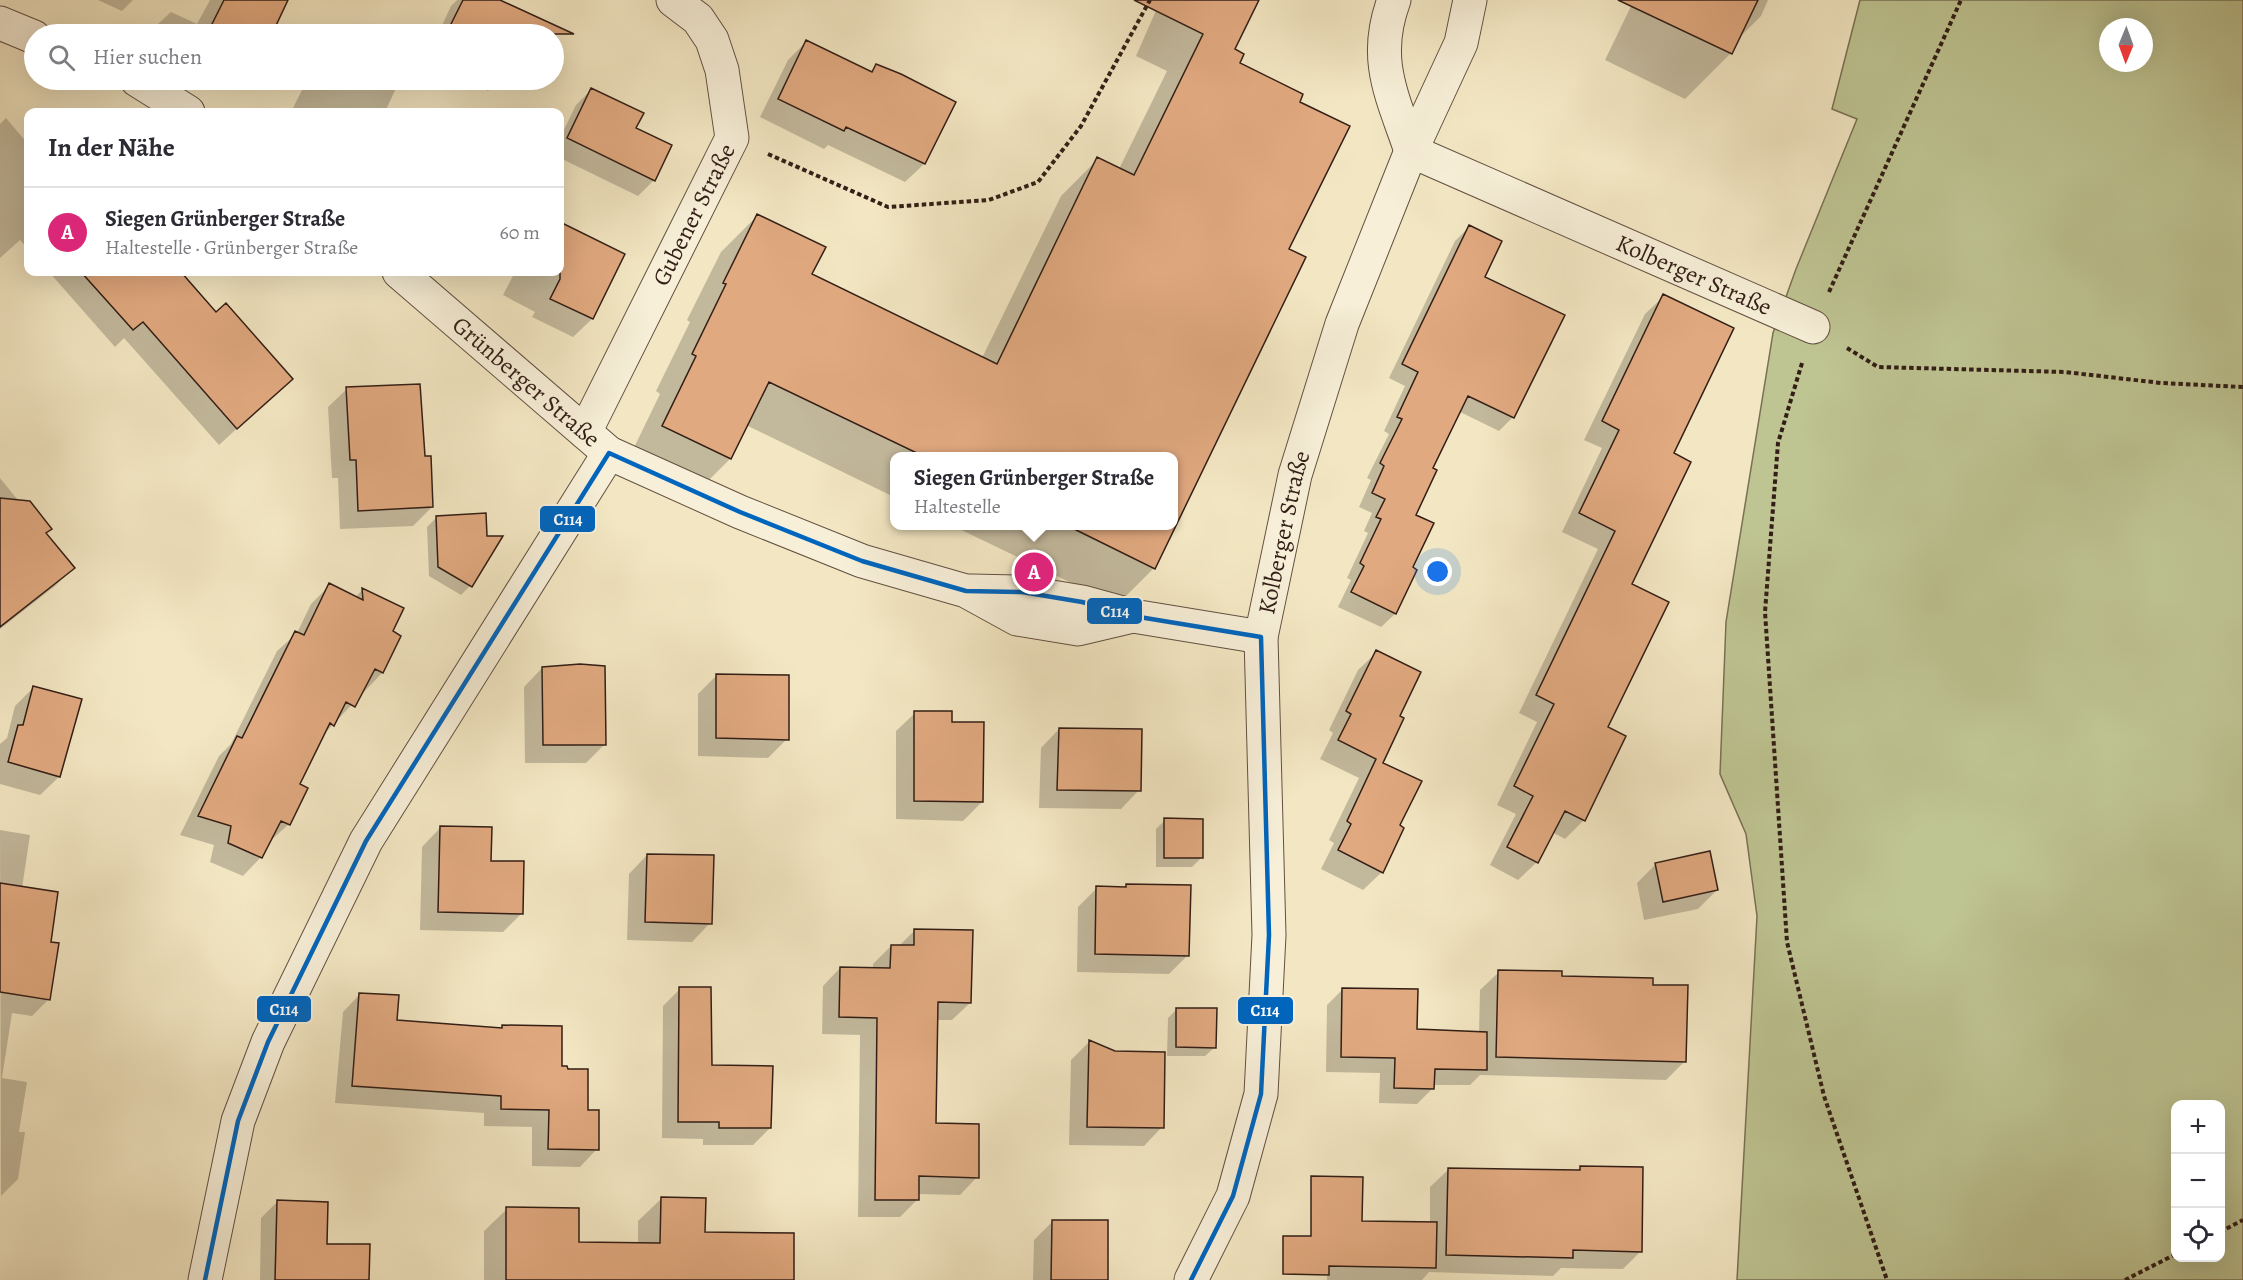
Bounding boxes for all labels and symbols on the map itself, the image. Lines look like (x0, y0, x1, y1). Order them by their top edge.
north arrow (2099, 18, 2153, 72)
street label: Gubener Straße (645, 138, 743, 291)
street label: Kolberger Straße (1611, 227, 1777, 323)
street label: Grünberger Straße (446, 309, 607, 454)
street label: Kolberger Straße (1250, 446, 1318, 617)
line badge: C114 (539, 505, 596, 533)
text: C114 (554, 509, 583, 531)
pin: A (1014, 550, 1054, 594)
your location (1423, 557, 1452, 586)
line badge: C114 (1086, 597, 1143, 625)
text: C114 (1101, 601, 1130, 623)
line badge: C114 (256, 995, 312, 1023)
line badge: C114 (1237, 996, 1294, 1025)
text: C114 (270, 999, 299, 1021)
text: C114 (1251, 1000, 1280, 1022)

